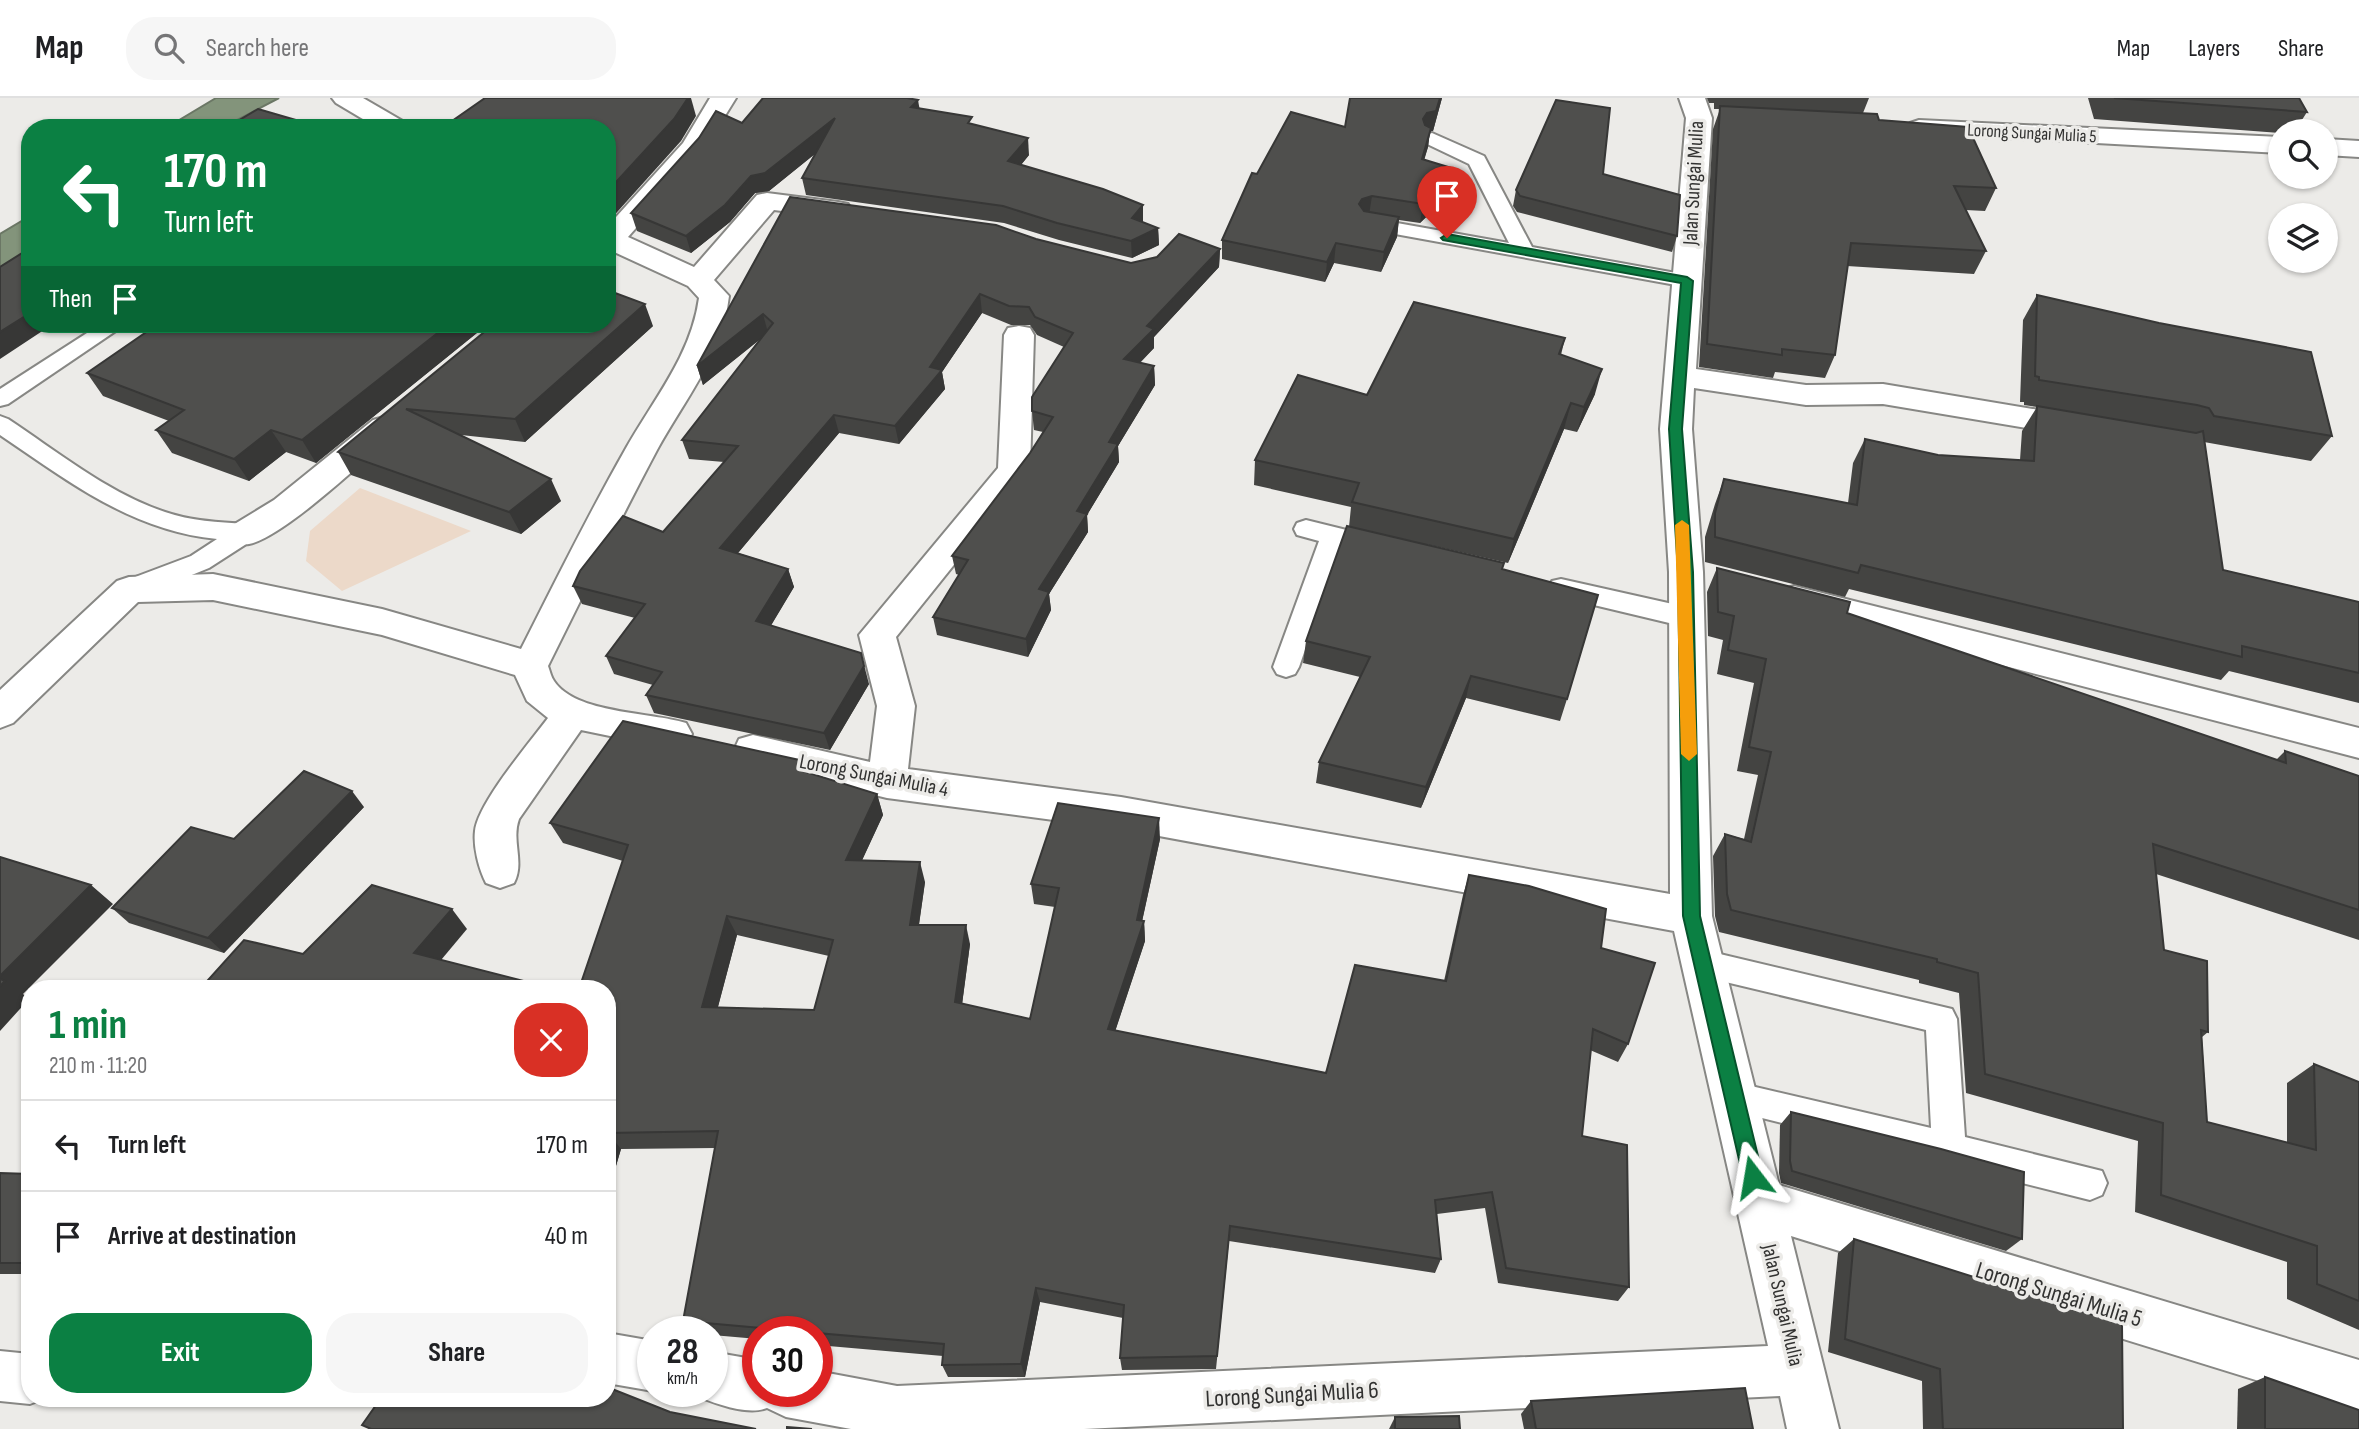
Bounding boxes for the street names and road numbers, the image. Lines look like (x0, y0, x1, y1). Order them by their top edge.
street label: Jalan Sungai Mulia (1678, 120, 1709, 247)
street label: Lorong Sungai Mulia 5 (1967, 120, 2097, 147)
street label: Lorong Sungai Mulia 4 (797, 749, 951, 802)
street label: Jalan Sungai Mulia (1756, 1241, 1809, 1369)
street label: Lorong Sungai Mulia 5 (1972, 1255, 2146, 1334)
street label: Lorong Sungai Mulia 6 (1205, 1375, 1379, 1414)

